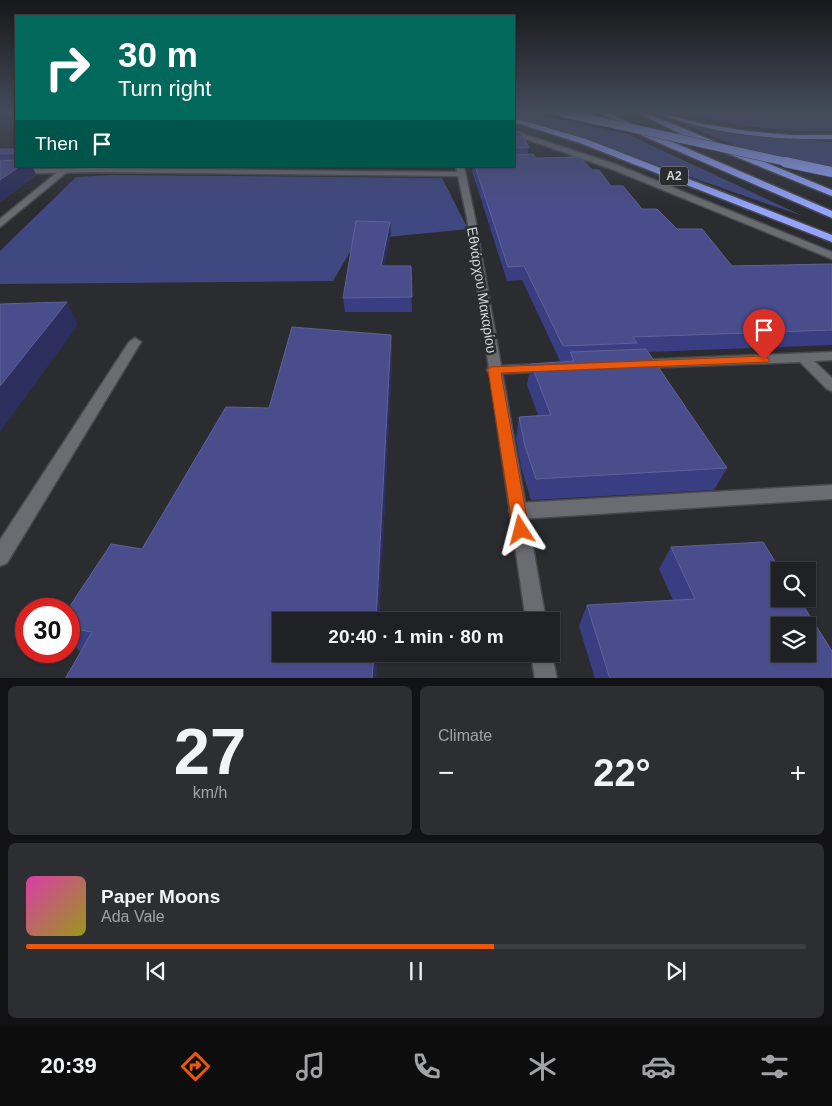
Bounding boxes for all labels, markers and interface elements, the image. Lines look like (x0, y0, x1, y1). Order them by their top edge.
icon: right (35, 35, 100, 100)
text: 30 m (118, 35, 198, 74)
text: Turn right (118, 76, 211, 101)
icon: arrive (88, 130, 116, 158)
text: Then (35, 133, 78, 154)
road number: Α2 (660, 167, 688, 186)
street label: Εθνάρχου Μακαρίου (464, 226, 500, 354)
pin (743, 309, 785, 360)
icon: arrive (750, 316, 778, 344)
position arrow (494, 503, 546, 555)
map controls (771, 562, 816, 662)
button: search (771, 562, 816, 607)
speed limit sign: 30 (15, 598, 80, 663)
button: layers (771, 617, 816, 662)
text: 20:40 · 1 min · 80 m (328, 626, 504, 647)
text: 27 (174, 715, 246, 788)
text: Climate (438, 727, 492, 744)
text: 22° (593, 752, 651, 794)
text: − (438, 757, 454, 788)
text: + (790, 757, 806, 788)
text: km/h (193, 784, 227, 801)
text: Paper Moons (101, 886, 220, 907)
text: Ada Vale (101, 908, 165, 925)
icon: previous (142, 957, 170, 985)
icon: pause (402, 957, 430, 985)
icon: next (662, 957, 690, 985)
icon: directions (178, 1049, 213, 1084)
icon: music (293, 1049, 328, 1084)
icon: phone (409, 1049, 444, 1084)
icon: climate (525, 1049, 560, 1084)
icon: car (641, 1049, 676, 1084)
icon: filters (757, 1049, 792, 1084)
text: 20:39 (40, 1053, 97, 1078)

